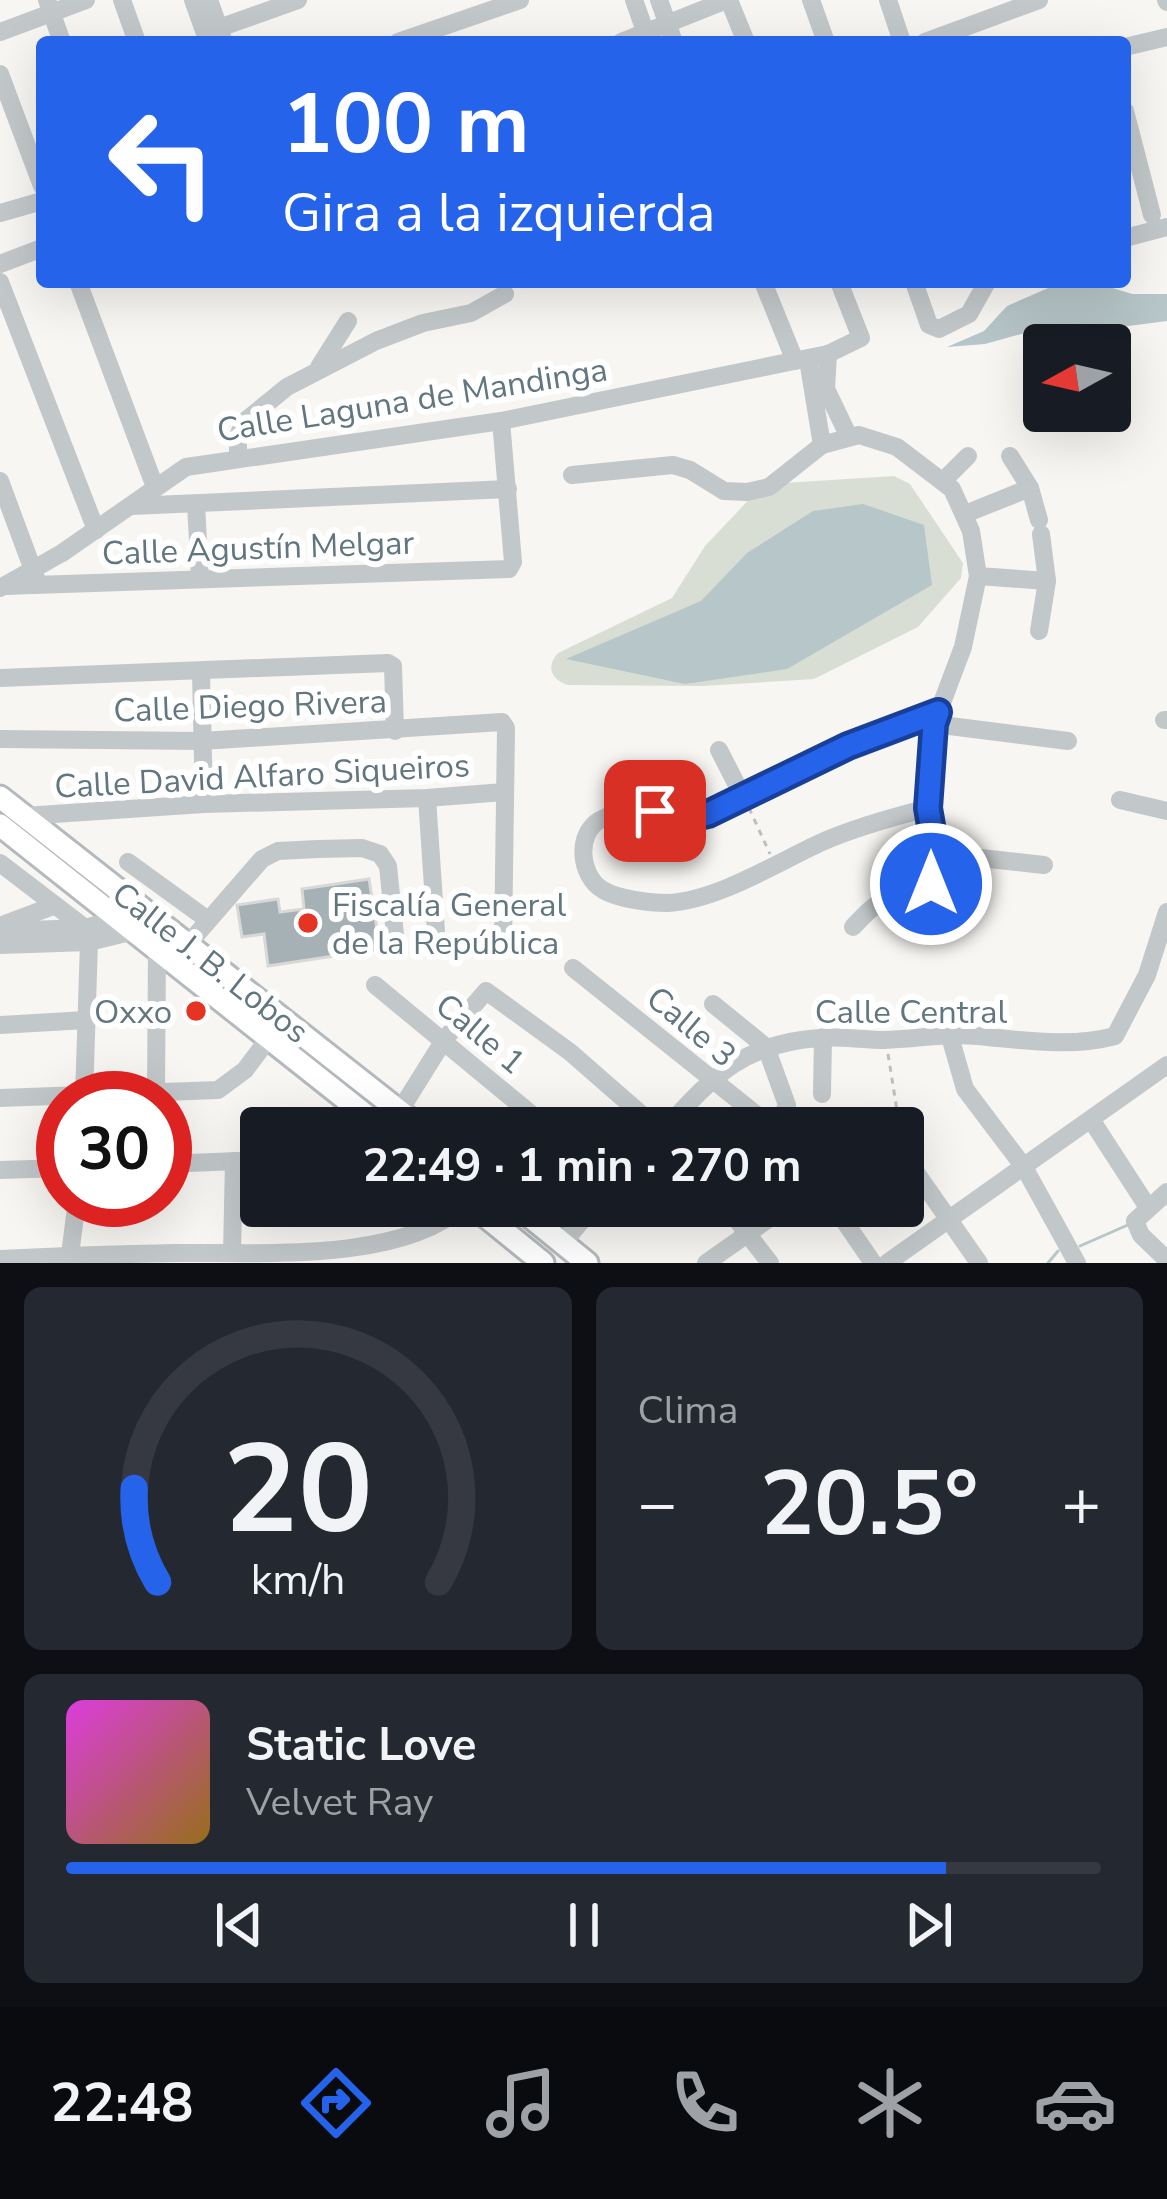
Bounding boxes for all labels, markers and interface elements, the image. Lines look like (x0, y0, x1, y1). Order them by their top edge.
text: 100 m (282, 67, 530, 182)
icon: left (84, 84, 240, 240)
text: Gira a la izquierda (282, 176, 715, 250)
north arrow (1023, 324, 1131, 432)
map controls (1023, 324, 1131, 432)
street label: Calle Laguna de Mandinga (214, 347, 611, 454)
street label: Calle Agustín Melgar (101, 521, 415, 576)
street label: Calle Diego Rivera (113, 679, 388, 734)
street label: Calle David Alfaro Siqueiros (53, 743, 471, 810)
pin (604, 760, 706, 862)
icon: arrive (622, 778, 688, 844)
position arrow (868, 821, 994, 947)
street label: Calle J. B. Lobos (102, 872, 318, 1054)
place label: Fiscalía General de la República (332, 883, 567, 966)
marker: Fiscalía General de la República (295, 910, 321, 936)
street label: Calle 3 (637, 976, 745, 1078)
street label: Calle 1 (426, 983, 534, 1085)
place label: Oxxo (94, 990, 172, 1035)
street label: Calle Central (815, 990, 1007, 1035)
marker: Oxxo (183, 998, 209, 1024)
speed limit sign: 30 (36, 1071, 192, 1227)
text: 22:49 · 1 min · 270 m (362, 1136, 802, 1197)
text: Clima (638, 1384, 738, 1437)
text: 20 (223, 1405, 373, 1575)
text: 20.5° (760, 1443, 978, 1566)
text: − (638, 1459, 677, 1549)
text: + (1061, 1459, 1101, 1549)
text: km/h (250, 1550, 345, 1608)
text: Static Love (246, 1715, 476, 1776)
text: Velvet Ray (246, 1776, 433, 1829)
icon: previous (206, 1892, 272, 1958)
icon: pause (551, 1892, 617, 1958)
icon: next (896, 1892, 962, 1958)
icon: directions (294, 2061, 378, 2145)
icon: music (479, 2061, 563, 2145)
icon: phone (663, 2061, 747, 2145)
icon: climate (848, 2061, 932, 2145)
icon: car (1033, 2061, 1117, 2145)
text: 22:48 (50, 2066, 193, 2140)

